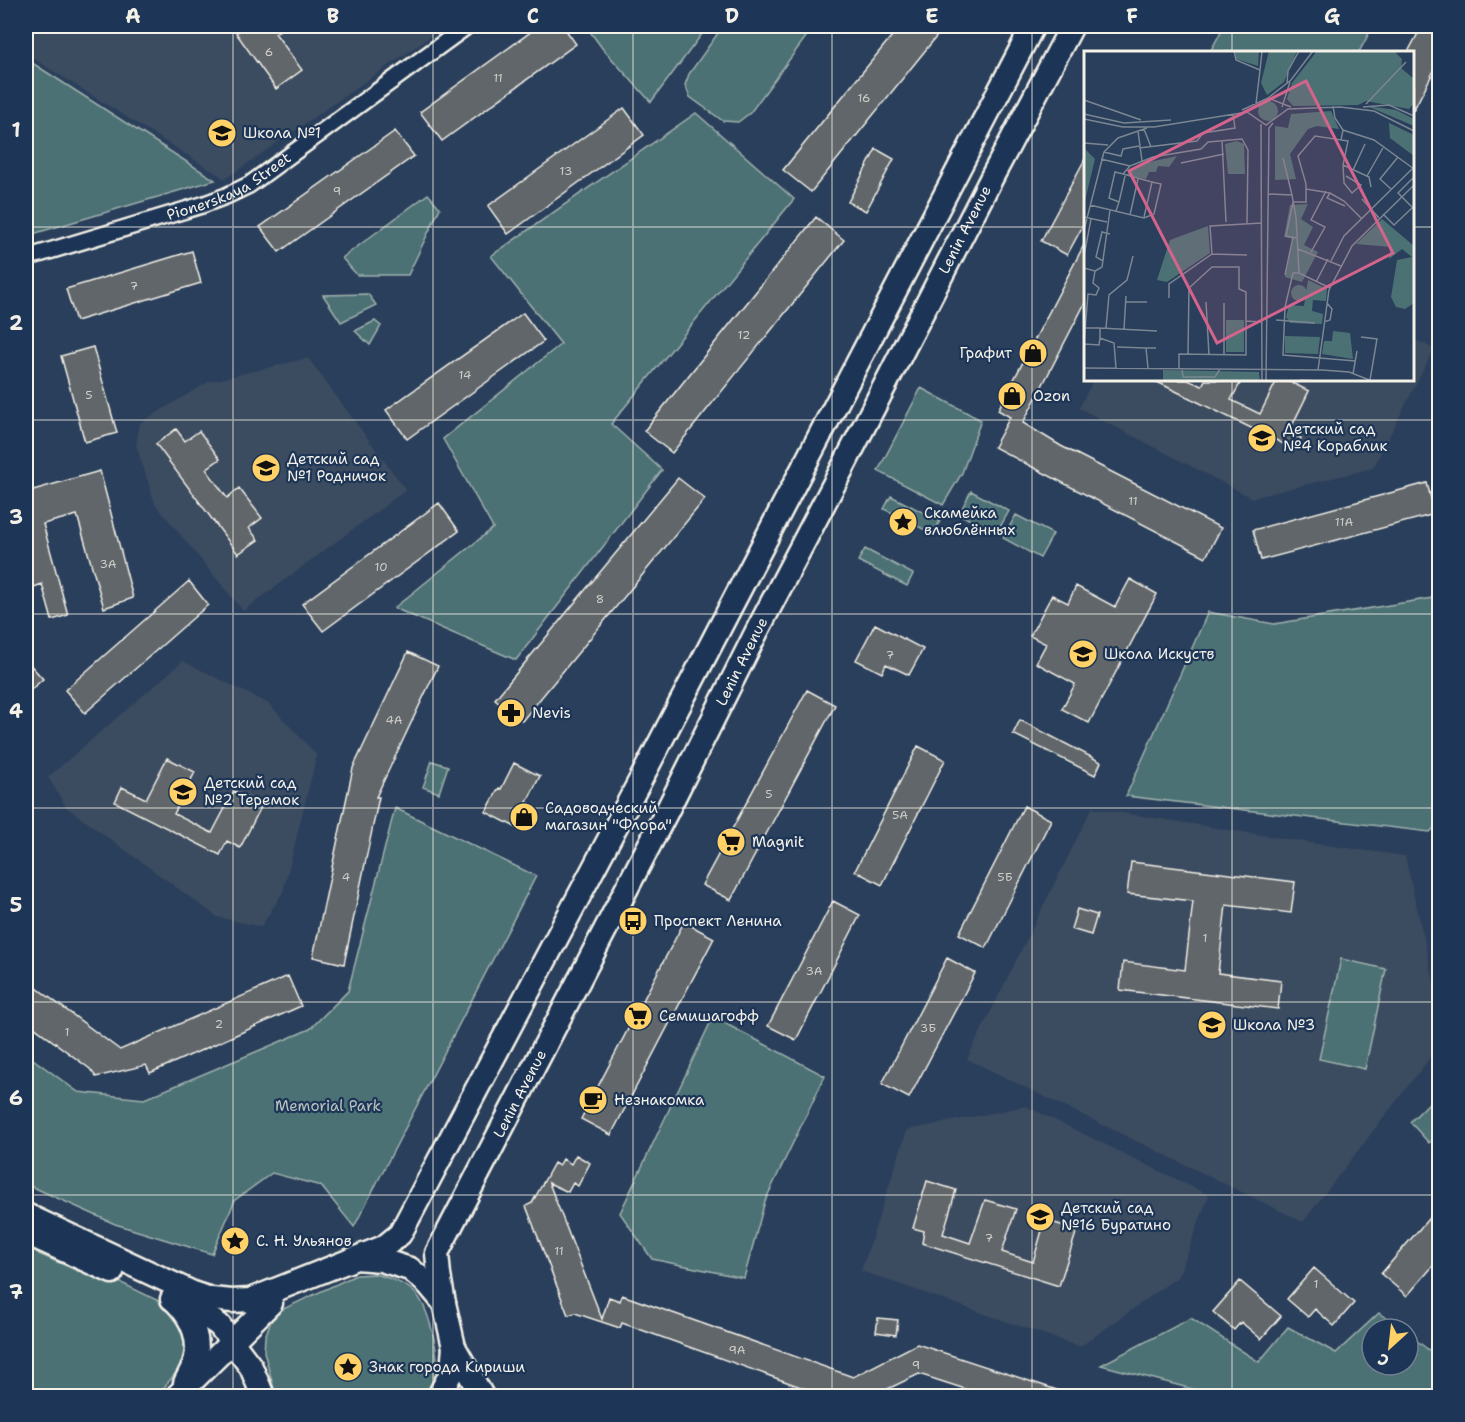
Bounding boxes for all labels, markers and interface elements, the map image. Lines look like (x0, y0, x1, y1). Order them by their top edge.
text: A (125, 3, 141, 29)
text: B (327, 3, 339, 29)
text: C (527, 3, 539, 29)
text: D (725, 3, 739, 29)
text: E (925, 3, 939, 29)
text: F (1126, 3, 1138, 29)
text: G (1324, 3, 1340, 29)
house number: 6 (265, 44, 273, 60)
inset map (1084, 51, 1414, 381)
house number: 11 (493, 70, 503, 86)
house number: 16 (857, 90, 871, 106)
text: 1 (11, 117, 21, 143)
school or university icon: Школа №1 (206, 117, 238, 149)
place label: Школа №1 (243, 123, 321, 143)
street label: Pionerskaya Street (164, 148, 295, 225)
house number: 13 (560, 163, 572, 179)
street label: Lenin Avenue (934, 182, 996, 277)
house number: 9 (333, 183, 341, 199)
house number: 7 (130, 278, 138, 294)
text: 2 (9, 310, 23, 336)
house number: 12 (738, 327, 750, 343)
shop icon: Графит (1017, 337, 1049, 369)
place label: Графит (960, 343, 1012, 363)
house number: 14 (459, 367, 471, 383)
shop icon: Ozon (996, 380, 1028, 412)
place label: Ozon (1033, 386, 1070, 406)
house number: 5 (85, 387, 93, 403)
place label: Детский сад №4 Кораблик (1283, 419, 1388, 456)
school or university icon: Детский сад №4 Кораблик (1246, 422, 1278, 454)
place label: Детский сад №1 Родничок (287, 449, 386, 486)
school or university icon: Детский сад №1 Родничок (250, 452, 282, 484)
house number: 11 (1128, 493, 1138, 509)
place label: Скамейка влюблённых (924, 503, 1015, 540)
text: 3 (9, 504, 23, 530)
place icon: Скамейка влюблённых (887, 506, 919, 538)
house number: 11А (1335, 514, 1353, 530)
house number: 3А (99, 556, 117, 572)
house number: 10 (374, 559, 388, 575)
house number: 8 (596, 591, 604, 607)
street label: Lenin Avenue (711, 614, 772, 709)
school or university icon: Школа Искуств (1067, 638, 1099, 670)
place label: Школа Искуств (1104, 644, 1214, 664)
house number: 7 (886, 647, 894, 663)
pharmacy icon: Nevis (495, 697, 527, 729)
text: 4 (9, 698, 23, 724)
place label: Nevis (532, 703, 571, 723)
house number: 4А (385, 712, 403, 728)
place label: Детский сад №2 Теремок (204, 773, 299, 810)
school or university icon: Детский сад №2 Теремок (167, 776, 199, 808)
house number: 5 (765, 786, 773, 802)
place label: Садоводческий магазин "Флора" (545, 798, 672, 835)
shop icon: Садоводческий магазин "Флора" (508, 801, 540, 833)
house number: 5А (892, 807, 908, 823)
supermarket icon: Magnit (715, 826, 747, 858)
place label: Magnit (752, 832, 804, 852)
house number: 4 (342, 869, 350, 885)
house number: 5Б (997, 869, 1013, 885)
text: 5 (10, 892, 22, 918)
bus stop icon: Проспект Ленина (617, 905, 649, 937)
place label: Проспект Ленина (654, 911, 782, 931)
house number: 1 (1202, 930, 1208, 946)
house number: 3А (805, 963, 823, 979)
supermarket icon: Семишагофф (622, 1000, 654, 1032)
place label: Семишагофф (659, 1006, 759, 1026)
school or university icon: Школа №3 (1196, 1009, 1228, 1041)
place label: Школа №3 (1233, 1015, 1315, 1035)
house number: 2 (215, 1016, 223, 1032)
house number: 3Б (920, 1020, 936, 1036)
house number: 1 (64, 1024, 70, 1040)
street label: Lenin Avenue (489, 1046, 551, 1141)
cafe icon: Незнакомка (577, 1084, 609, 1116)
text: 6 (9, 1085, 23, 1111)
place label: Незнакомка (614, 1090, 705, 1110)
park label: Memorial Park (275, 1096, 381, 1116)
place label: Детский сад №16 Буратино (1061, 1198, 1171, 1235)
school or university icon: Детский сад №16 Буратино (1024, 1201, 1056, 1233)
place icon: С. Н. Ульянов (219, 1225, 251, 1257)
house number: 7 (985, 1230, 993, 1246)
place label: С. Н. Ульянов (256, 1231, 352, 1251)
house number: 11 (554, 1243, 564, 1259)
house number: 1 (1313, 1276, 1319, 1292)
text: 7 (9, 1279, 23, 1305)
north arrow (1360, 1317, 1420, 1377)
house number: 9А (728, 1342, 746, 1358)
text: С (1374, 1348, 1393, 1372)
place icon: Знак города Кириши (332, 1351, 364, 1383)
place label: Знак города Кириши (369, 1357, 525, 1377)
house number: 9 (912, 1357, 920, 1373)

